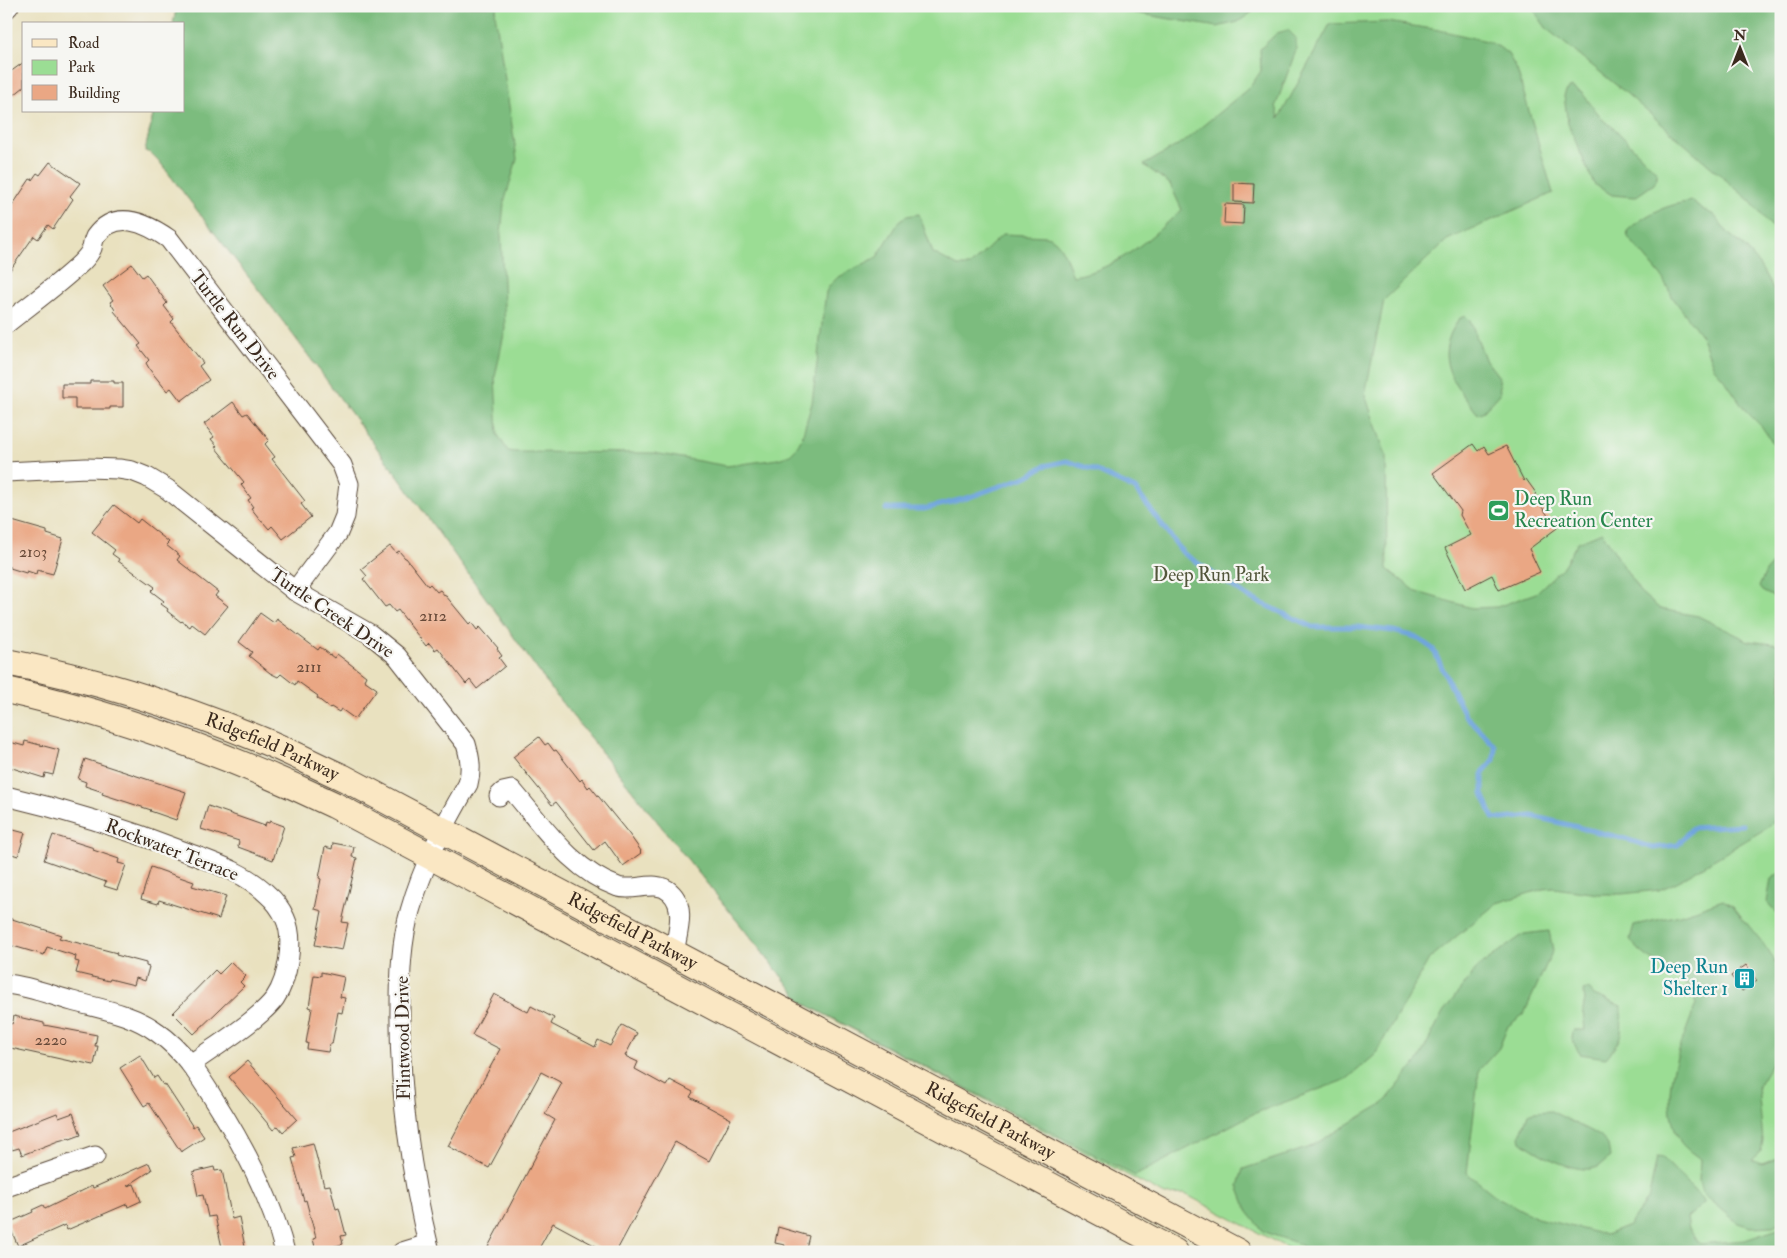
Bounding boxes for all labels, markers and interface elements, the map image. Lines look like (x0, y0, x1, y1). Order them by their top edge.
legend (22, 22, 185, 112)
north arrow (1714, 22, 1764, 72)
text: N (1733, 27, 1747, 44)
text: Road (68, 34, 100, 53)
text: Park (68, 58, 95, 77)
text: Building (68, 84, 120, 103)
street label: Turtle Run Drive (185, 265, 285, 385)
place label: Deep Run Recreation Center (1514, 487, 1653, 533)
sports icon: Deep Run Recreation Center (1486, 498, 1510, 522)
house number: 2103 (19, 542, 47, 562)
street label: Turtle Creek Drive (265, 562, 399, 664)
park label: Deep Run Park (1153, 563, 1269, 588)
house number: 2112 (419, 606, 447, 626)
house number: 2111 (296, 657, 322, 677)
street label: Ridgefield Parkway (202, 707, 344, 787)
street label: Rockwater Terrace (102, 814, 242, 886)
street label: Ridgefield Parkway (563, 887, 702, 976)
place label: Deep Run Shelter 1 (1650, 955, 1728, 1001)
building icon: Deep Run Shelter 1 (1732, 966, 1756, 990)
street label: Flintwood Drive (390, 976, 416, 1100)
house number: 2220 (35, 1030, 67, 1050)
street label: Ridgefield Parkway (921, 1076, 1060, 1165)

